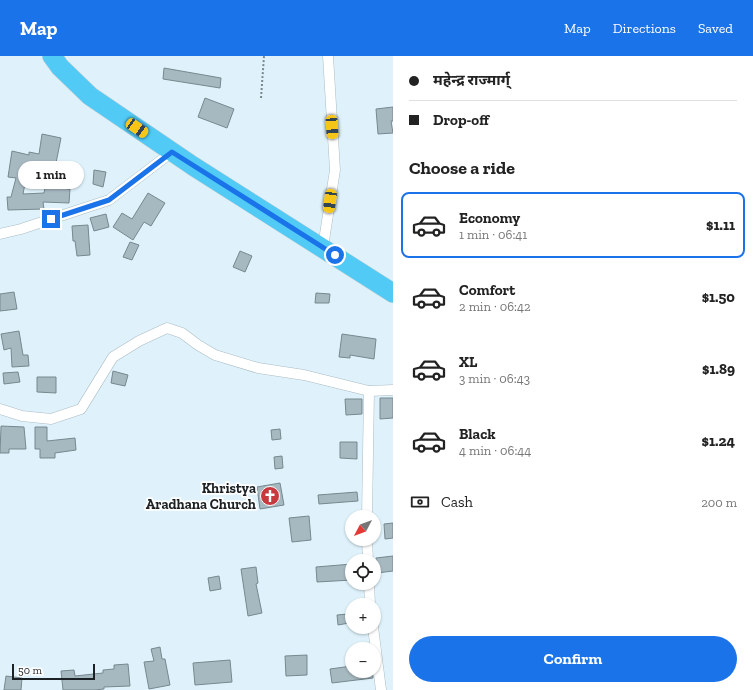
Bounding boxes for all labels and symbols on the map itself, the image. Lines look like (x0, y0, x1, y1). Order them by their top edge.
car (325, 115, 339, 139)
car (124, 116, 150, 140)
callout: 1 min (18, 161, 84, 189)
car (322, 188, 338, 214)
route end (42, 210, 60, 228)
route start (326, 246, 344, 264)
place label: Khristya Aradhana Church (146, 480, 256, 513)
church icon: Khristya Aradhana Church (259, 485, 281, 507)
north arrow (345, 510, 381, 546)
scale bar (12, 662, 95, 681)

